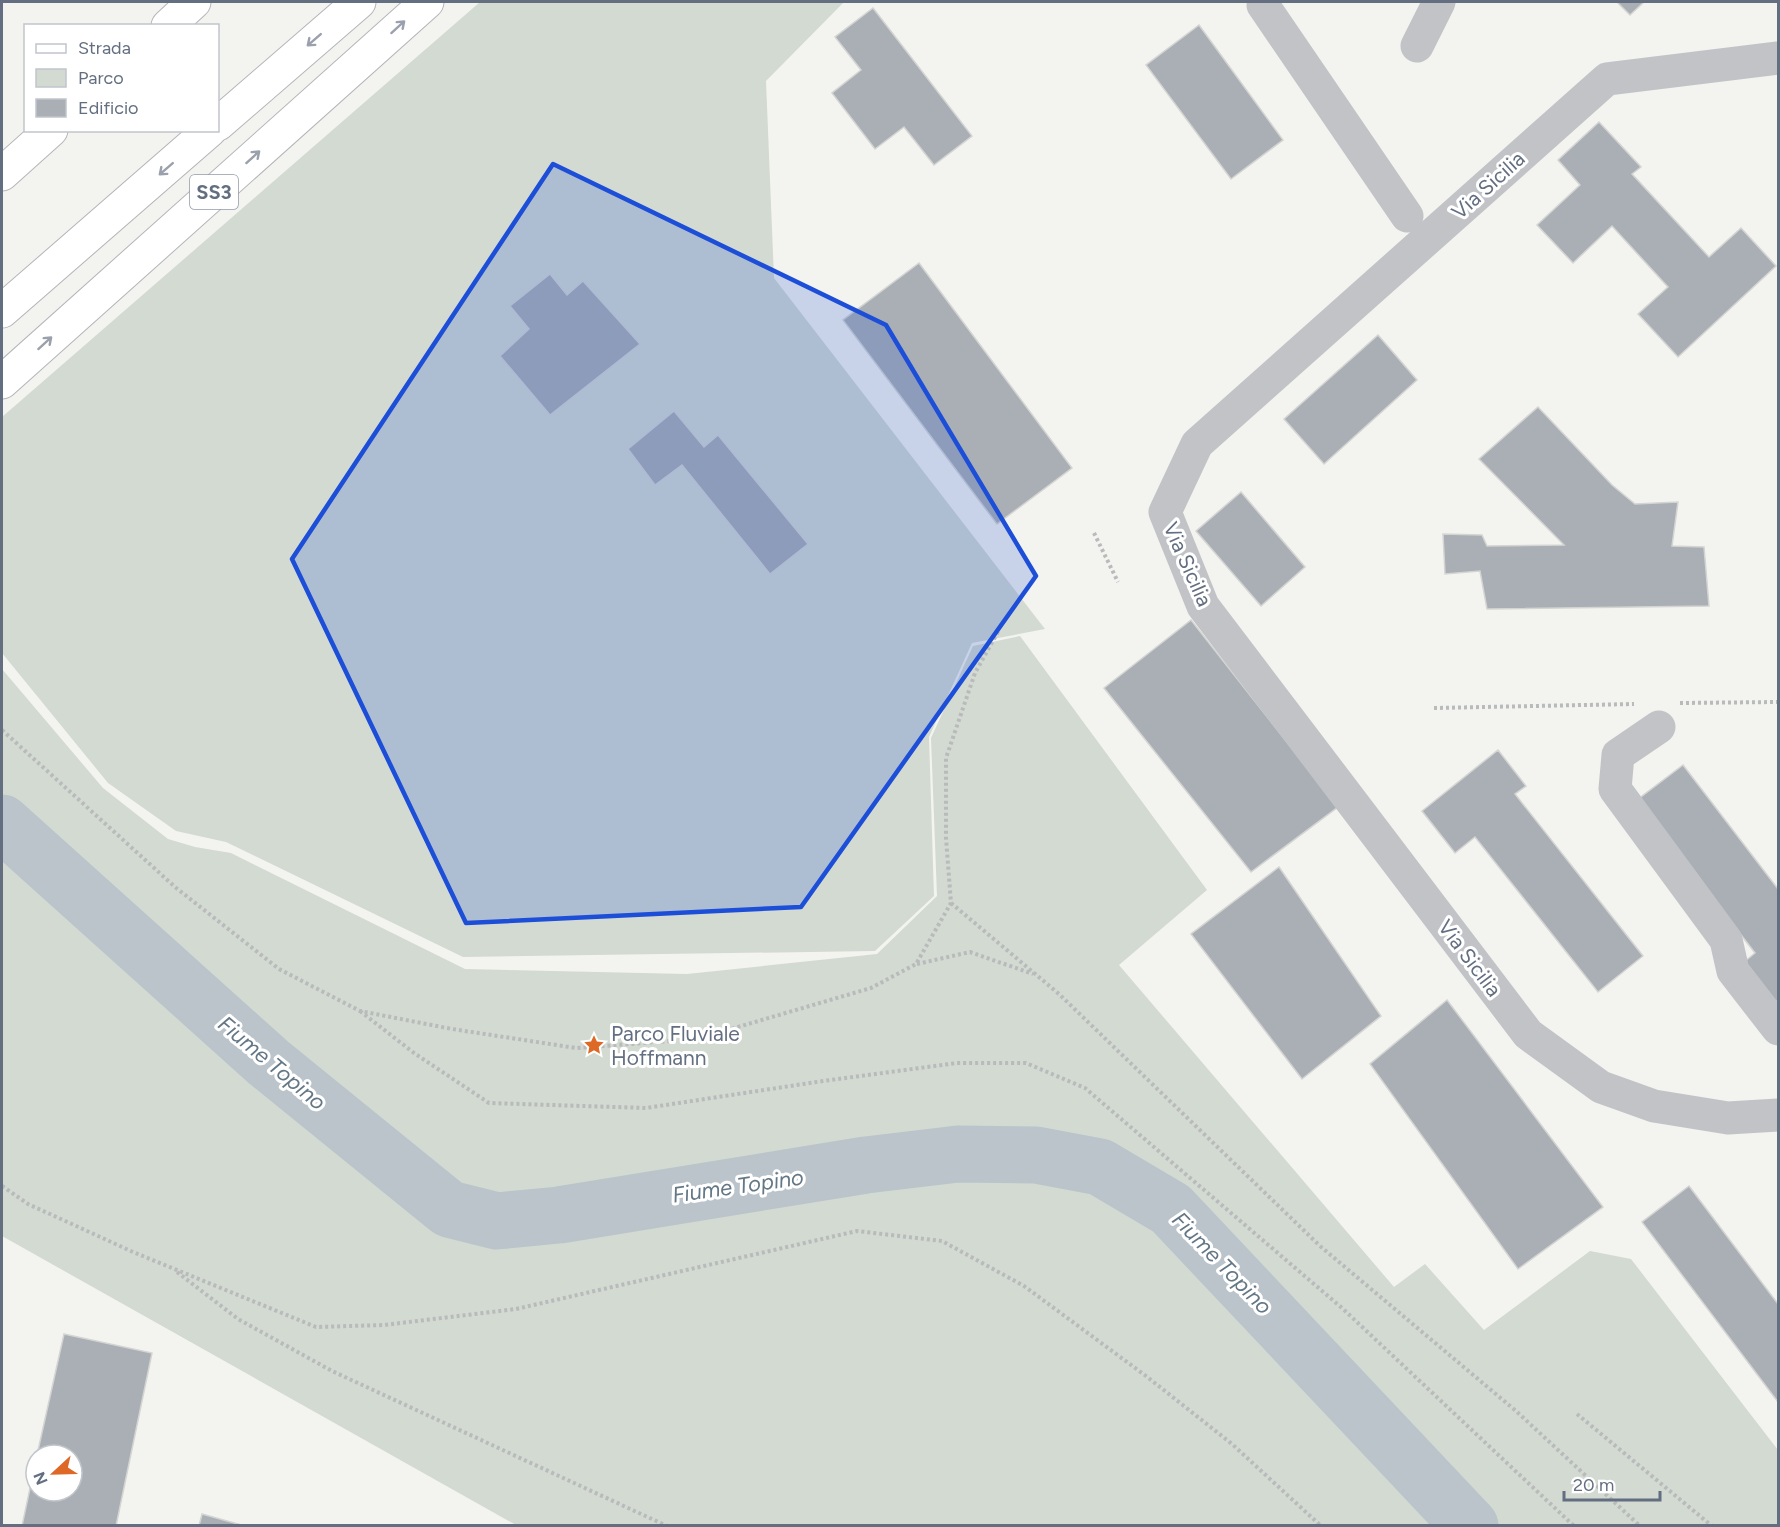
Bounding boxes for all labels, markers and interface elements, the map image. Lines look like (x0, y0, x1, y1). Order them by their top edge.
one-way arrow (390, 20, 405, 34)
legend (24, 24, 219, 132)
one-way arrow (307, 33, 322, 47)
text: Strada (78, 37, 131, 59)
text: Parco (78, 67, 124, 89)
text: Edificio (78, 97, 139, 119)
street label: Via Sicilia (1446, 146, 1530, 224)
one-way arrow (245, 150, 260, 164)
one-way arrow (158, 162, 173, 176)
road number: SS3 (190, 175, 238, 209)
one-way arrow (37, 336, 52, 350)
street label: Via Sicilia (1158, 518, 1218, 610)
street label: Via Sicilia (1433, 915, 1507, 1001)
water label: Fiume Topino (213, 1010, 332, 1116)
place label: Parco Fluviale Hoffmann (611, 1021, 740, 1070)
place icon: Parco Fluviale Hoffmann (582, 1033, 606, 1057)
water label: Fiume Topino (671, 1163, 806, 1209)
water label: Fiume Topino (1166, 1206, 1278, 1320)
north arrow (24, 1443, 84, 1503)
scale bar (1564, 1464, 1660, 1502)
text: N (29, 1469, 52, 1488)
text: 20 m (1573, 1474, 1614, 1496)

